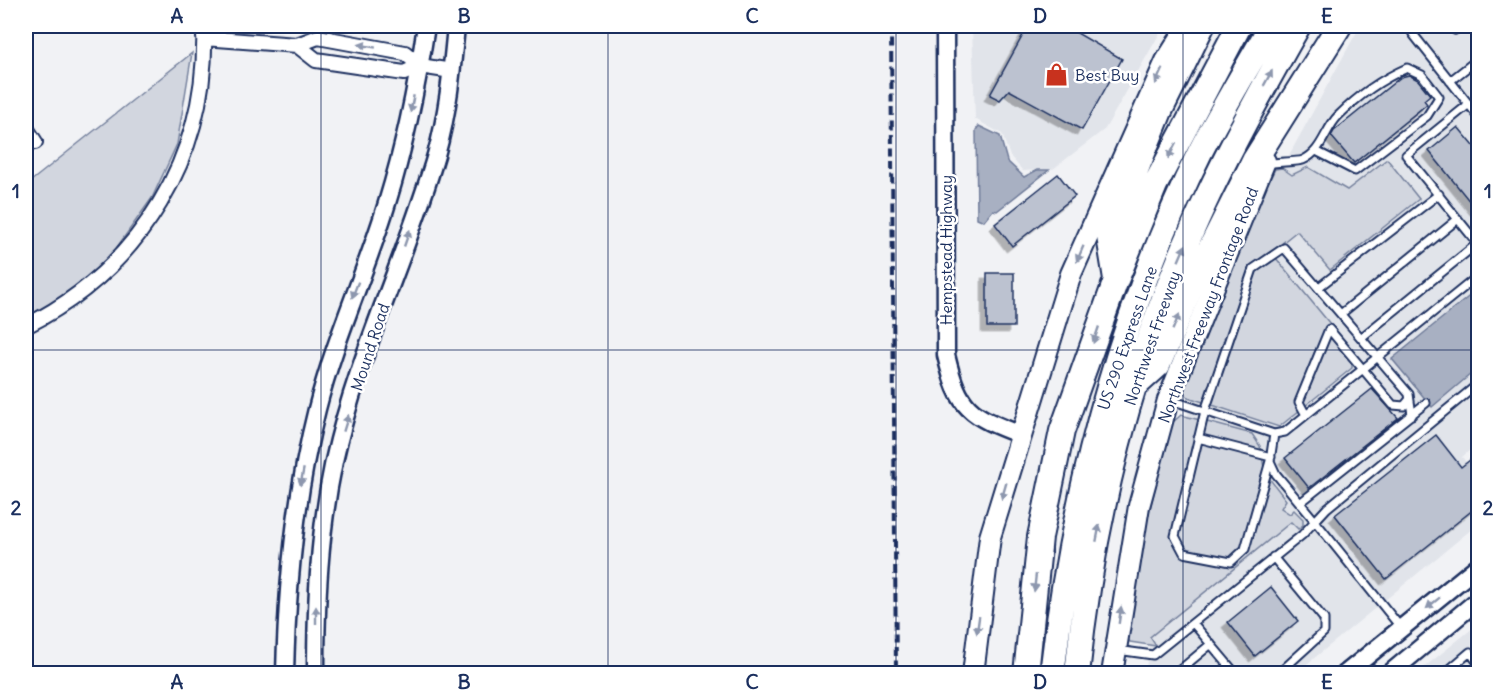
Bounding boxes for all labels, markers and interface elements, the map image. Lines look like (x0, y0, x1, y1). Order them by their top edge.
text: A (171, 3, 184, 28)
text: B (457, 3, 471, 28)
text: C (745, 3, 759, 28)
text: D (1033, 3, 1047, 28)
text: E (1321, 3, 1333, 28)
one-way arrow (358, 41, 377, 50)
shop icon: Best Buy (1044, 62, 1070, 88)
place label: Best Buy (1075, 65, 1139, 85)
one-way arrow (1154, 67, 1163, 85)
one-way arrow (1263, 70, 1274, 86)
one-way arrow (407, 94, 416, 113)
one-way arrow (1167, 143, 1177, 160)
street label: Hempstead Highway (936, 175, 956, 325)
text: 1 (12, 178, 20, 203)
text: 1 (1484, 178, 1492, 203)
street label: Northwest Freeway Frontage Road (1154, 184, 1262, 426)
one-way arrow (403, 229, 412, 247)
one-way arrow (1177, 243, 1187, 261)
one-way arrow (1075, 245, 1084, 263)
street label: US 290 Express Lane (1093, 263, 1161, 413)
street label: Northwest Freeway (1120, 268, 1184, 408)
one-way arrow (350, 281, 359, 299)
street label: Mound Road (346, 301, 394, 393)
one-way arrow (1172, 313, 1181, 330)
one-way arrow (1091, 326, 1101, 344)
one-way arrow (342, 414, 351, 432)
one-way arrow (298, 468, 307, 487)
one-way arrow (999, 482, 1008, 500)
text: 2 (11, 495, 22, 520)
text: 2 (1483, 495, 1494, 520)
one-way arrow (1094, 523, 1103, 542)
one-way arrow (1031, 573, 1040, 592)
one-way arrow (1425, 596, 1441, 609)
one-way arrow (311, 606, 321, 625)
one-way arrow (1115, 606, 1124, 625)
one-way arrow (973, 616, 982, 635)
text: A (171, 669, 184, 694)
text: B (457, 669, 471, 694)
text: C (745, 669, 759, 694)
text: D (1033, 669, 1047, 694)
text: E (1321, 669, 1333, 694)

